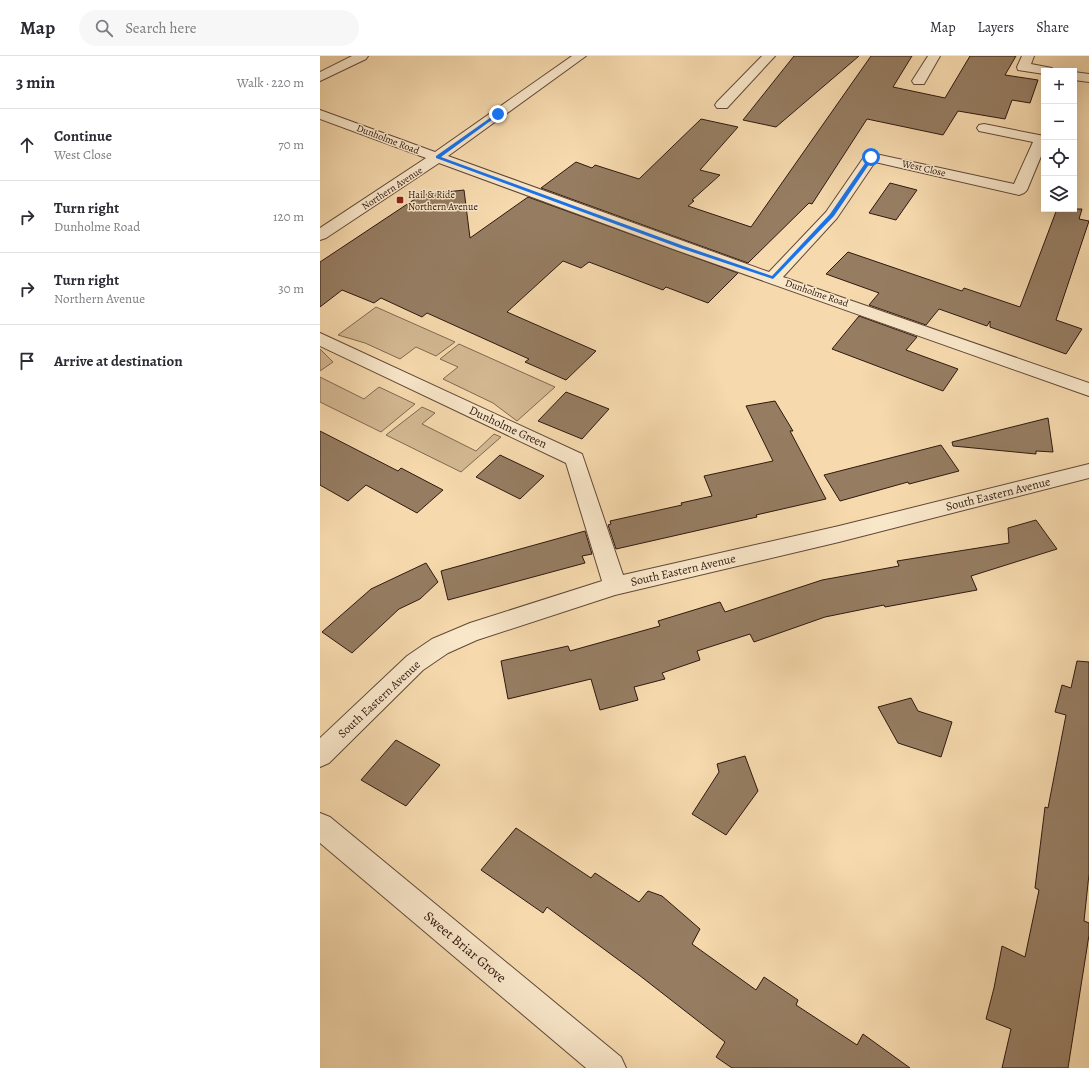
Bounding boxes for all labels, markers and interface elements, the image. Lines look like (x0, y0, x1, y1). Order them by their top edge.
search box (79, 10, 359, 46)
text: Map (20, 15, 55, 41)
icon: search (93, 17, 115, 39)
text: Search here (125, 18, 197, 38)
text: Map (930, 18, 956, 37)
text: Layers (978, 18, 1014, 37)
text: Share (1036, 18, 1069, 37)
map controls (1041, 68, 1077, 212)
button: + (1041, 68, 1077, 104)
text: 3 min (16, 71, 55, 94)
text: Walk · 220 m (237, 74, 304, 91)
button: − (1041, 104, 1077, 140)
route end (489, 105, 507, 123)
street label: Dunholme Road (355, 121, 422, 157)
text: Continue (54, 126, 112, 146)
icon: ahead (16, 134, 38, 156)
text: 70 m (278, 136, 304, 153)
button: locate (1041, 140, 1077, 176)
text: West Close (54, 146, 112, 163)
route start (862, 148, 880, 166)
street label: West Close (900, 156, 948, 179)
street label: Northern Avenue (359, 163, 425, 213)
button: layers (1041, 176, 1077, 212)
place label: Hail & Ride Northern Avenue (408, 188, 479, 213)
marker: Hail & Ride Northern Avenue (395, 195, 405, 205)
text: Turn right (54, 198, 119, 218)
icon: right (16, 206, 38, 228)
text: 120 m (273, 208, 304, 225)
text: Dunholme Road (54, 218, 140, 235)
text: Turn right (54, 270, 119, 290)
street label: Dunholme Road (784, 276, 851, 310)
icon: right (16, 278, 38, 300)
text: 30 m (278, 280, 304, 297)
text: Northern Avenue (54, 290, 145, 307)
icon: arrive (16, 350, 38, 372)
text: Arrive at destination (54, 351, 183, 371)
street label: Dunholme Green (466, 402, 550, 452)
street label: South Eastern Avenue (944, 473, 1052, 515)
street label: South Eastern Avenue (629, 550, 737, 590)
street label: South Eastern Avenue (334, 657, 424, 741)
street label: Sweet Briar Grove (420, 907, 510, 987)

